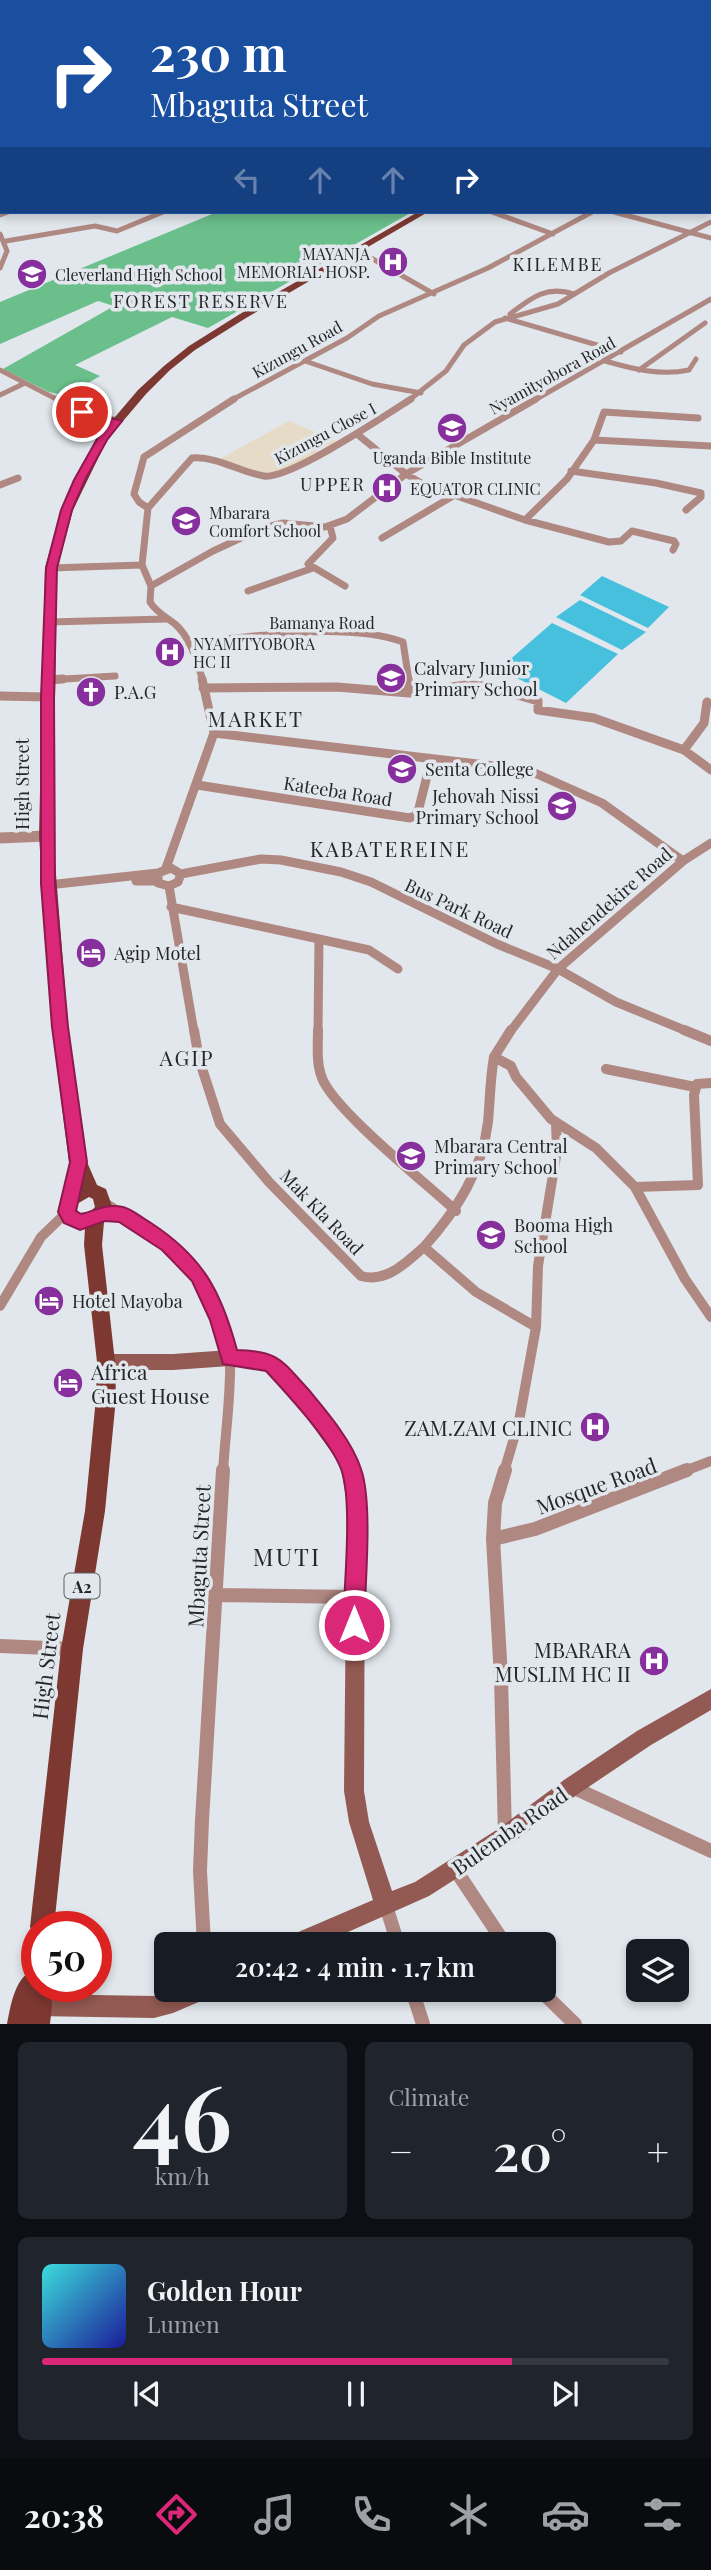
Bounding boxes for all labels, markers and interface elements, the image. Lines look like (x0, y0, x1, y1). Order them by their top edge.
text: 230 m (150, 19, 287, 84)
icon: right (35, 28, 126, 119)
text: Mbaguta Street (150, 82, 368, 125)
icon: left (228, 161, 266, 199)
icon: ahead (301, 161, 339, 199)
icon: ahead (374, 161, 412, 199)
icon: right (447, 161, 485, 199)
place label: MAYANJA MEMORIAL HOSP. (237, 243, 371, 282)
hospital icon: MAYANJA MEMORIAL HOSP. (376, 245, 410, 279)
district label: KILEMBE (512, 252, 604, 276)
school or university icon: Cleverland High School (15, 257, 49, 291)
place label: Cleverland High School (55, 264, 223, 285)
district label: FOREST RESERVE (113, 289, 289, 313)
street label: Kizungu Road (248, 316, 346, 382)
street label: Nyamityobora Road (485, 332, 619, 418)
pin (52, 382, 112, 442)
icon: arrive (63, 393, 101, 431)
street label: Kizungu Close I (271, 397, 379, 469)
school or university icon: Uganda Bible Institute (435, 411, 469, 445)
place label: Uganda Bible Institute (373, 447, 531, 468)
hospital icon: EQUATOR CLINIC (370, 471, 404, 505)
district label: UPPER (300, 472, 366, 496)
place label: EQUATOR CLINIC (410, 478, 541, 499)
place label: Mbarara Comfort School (209, 502, 321, 541)
school or university icon: Mbarara Comfort School (169, 504, 203, 538)
street label: Bamanya Road (269, 612, 375, 633)
place label: NYAMITYOBORA HC II (193, 633, 316, 672)
hospital icon: NYAMITYOBORA HC II (153, 635, 187, 669)
place label: Calvary Junior Primary School (414, 656, 538, 701)
school or university icon: Calvary Junior Primary School (374, 661, 408, 695)
church icon: P.A.G (74, 675, 108, 709)
place label: P.A.G (114, 680, 157, 704)
district label: MARKET (208, 704, 304, 732)
street label: High Street (10, 737, 34, 830)
school or university icon: Senta College (385, 752, 419, 786)
place label: Senta College (425, 757, 534, 781)
street label: Kateeba Road (282, 771, 395, 812)
place label: Jehovah Nissi Primary School (415, 784, 539, 829)
school or university icon: Jehovah Nissi Primary School (545, 789, 579, 823)
district label: KABATEREINE (310, 834, 470, 862)
street label: Ndahendekire Road (541, 841, 677, 964)
street label: Bus Park Road (401, 873, 517, 944)
hotel icon: Agip Motel (74, 936, 108, 970)
place label: Agip Motel (113, 941, 201, 965)
district label: AGIP (158, 1043, 215, 1071)
place label: Mbarara Central Primary School (434, 1134, 568, 1179)
school or university icon: Mbarara Central Primary School (394, 1139, 428, 1173)
street label: Mak Kla Road (275, 1164, 369, 1260)
place label: Booma High School (514, 1213, 614, 1258)
school or university icon: Booma High School (474, 1218, 508, 1252)
hotel icon: Hotel Mayoba (32, 1284, 66, 1318)
place label: Hotel Mayoba (72, 1289, 183, 1313)
place label: Africa Guest House (90, 1357, 210, 1409)
hotel icon: Africa Guest House (51, 1366, 85, 1400)
hospital icon: ZAM.ZAM CLINIC (578, 1410, 612, 1444)
place label: ZAM.ZAM CLINIC (404, 1413, 572, 1441)
street label: Mosque Road (532, 1450, 660, 1520)
street label: Mbaguta Street (180, 1483, 216, 1628)
district label: MUTI (253, 1540, 321, 1572)
road number: A2 (64, 1574, 100, 1598)
position arrow (317, 1588, 391, 1662)
street label: High Street (25, 1611, 65, 1721)
place label: MBARARA MUSLIM HC II (494, 1635, 632, 1687)
hospital icon: MBARARA MUSLIM HC II (637, 1644, 671, 1678)
street label: Bulemba Road (446, 1780, 572, 1880)
speed limit sign: 50 (21, 1911, 112, 2002)
map controls (626, 1939, 689, 2002)
button: layers (626, 1939, 689, 2002)
text: 20:42 · 4 min · 1.7 km (235, 1949, 475, 1984)
text: 46 (133, 2054, 232, 2175)
text: Climate (389, 2081, 469, 2112)
text: 20° (493, 2116, 567, 2185)
text: − (389, 2125, 413, 2176)
text: + (647, 2125, 669, 2176)
text: km/h (155, 2160, 210, 2191)
text: Golden Hour (147, 2273, 302, 2308)
text: Lumen (147, 2308, 220, 2339)
icon: previous (128, 2375, 166, 2413)
icon: pause (337, 2375, 375, 2413)
icon: next (546, 2375, 584, 2413)
icon: directions (152, 2490, 201, 2539)
icon: music (250, 2490, 299, 2539)
icon: phone (347, 2490, 396, 2539)
icon: climate (444, 2490, 493, 2539)
icon: car (541, 2490, 590, 2539)
icon: filters (638, 2490, 687, 2539)
text: 20:38 (24, 2493, 104, 2536)

